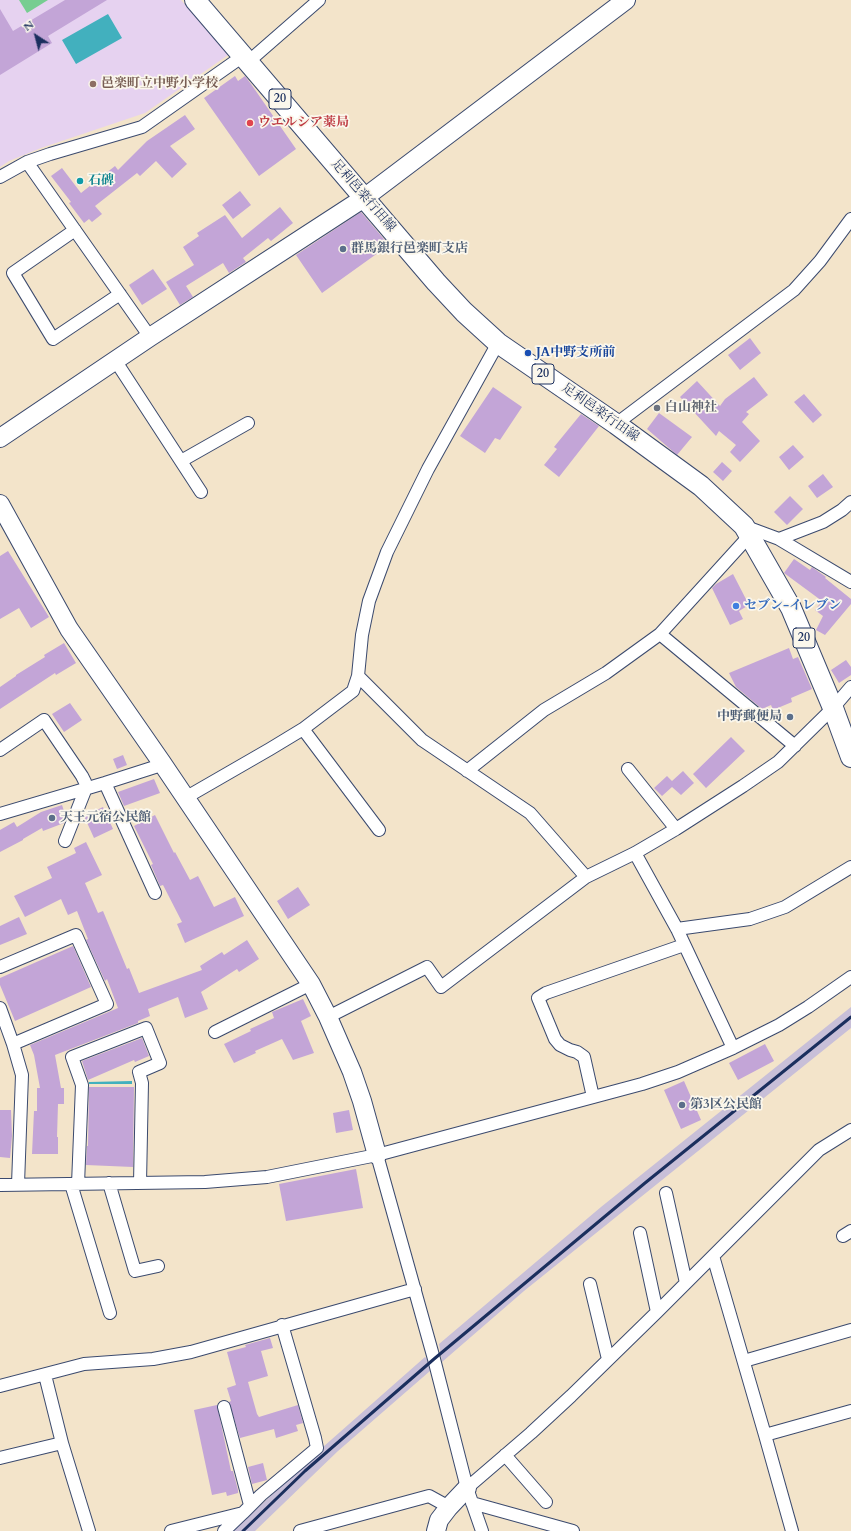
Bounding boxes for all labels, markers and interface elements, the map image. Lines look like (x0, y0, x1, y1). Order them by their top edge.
north arrow (16, 16, 56, 56)
text: N (20, 17, 37, 35)
place label: 邑楽町立中野小学校 (101, 76, 218, 92)
marker: 邑楽町立中野小学校 (88, 79, 98, 89)
road number: 20 (269, 89, 291, 109)
place label: ウエルシア薬局 (258, 115, 349, 131)
marker: ウエルシア薬局 (245, 118, 255, 128)
street label: 足利邑楽行田線 (327, 157, 399, 235)
place label: 石碑 (88, 173, 114, 189)
marker: 石碑 (75, 176, 85, 186)
place label: 群馬銀行邑楽町支店 (351, 241, 468, 257)
marker: 群馬銀行邑楽町支店 (338, 244, 348, 254)
place label: JA中野支所前 (536, 345, 615, 361)
marker: JA中野支所前 (523, 348, 533, 358)
road number: 20 (532, 364, 554, 384)
street label: 足利邑楽行田線 (558, 381, 642, 445)
place label: 白山神社 (665, 400, 717, 416)
marker: 白山神社 (652, 403, 662, 413)
place label: セブン-イレブン (744, 598, 841, 614)
marker: セブン-イレブン (731, 601, 741, 611)
road number: 20 (793, 628, 815, 648)
place label: 中野郵便局 (717, 709, 782, 725)
marker: 中野郵便局 (785, 712, 795, 722)
place label: 天王元宿公民館 (60, 810, 151, 826)
marker: 天王元宿公民館 (47, 813, 57, 823)
place label: 第3区公民館 (690, 1097, 762, 1113)
marker: 第3区公民館 (677, 1100, 687, 1110)

